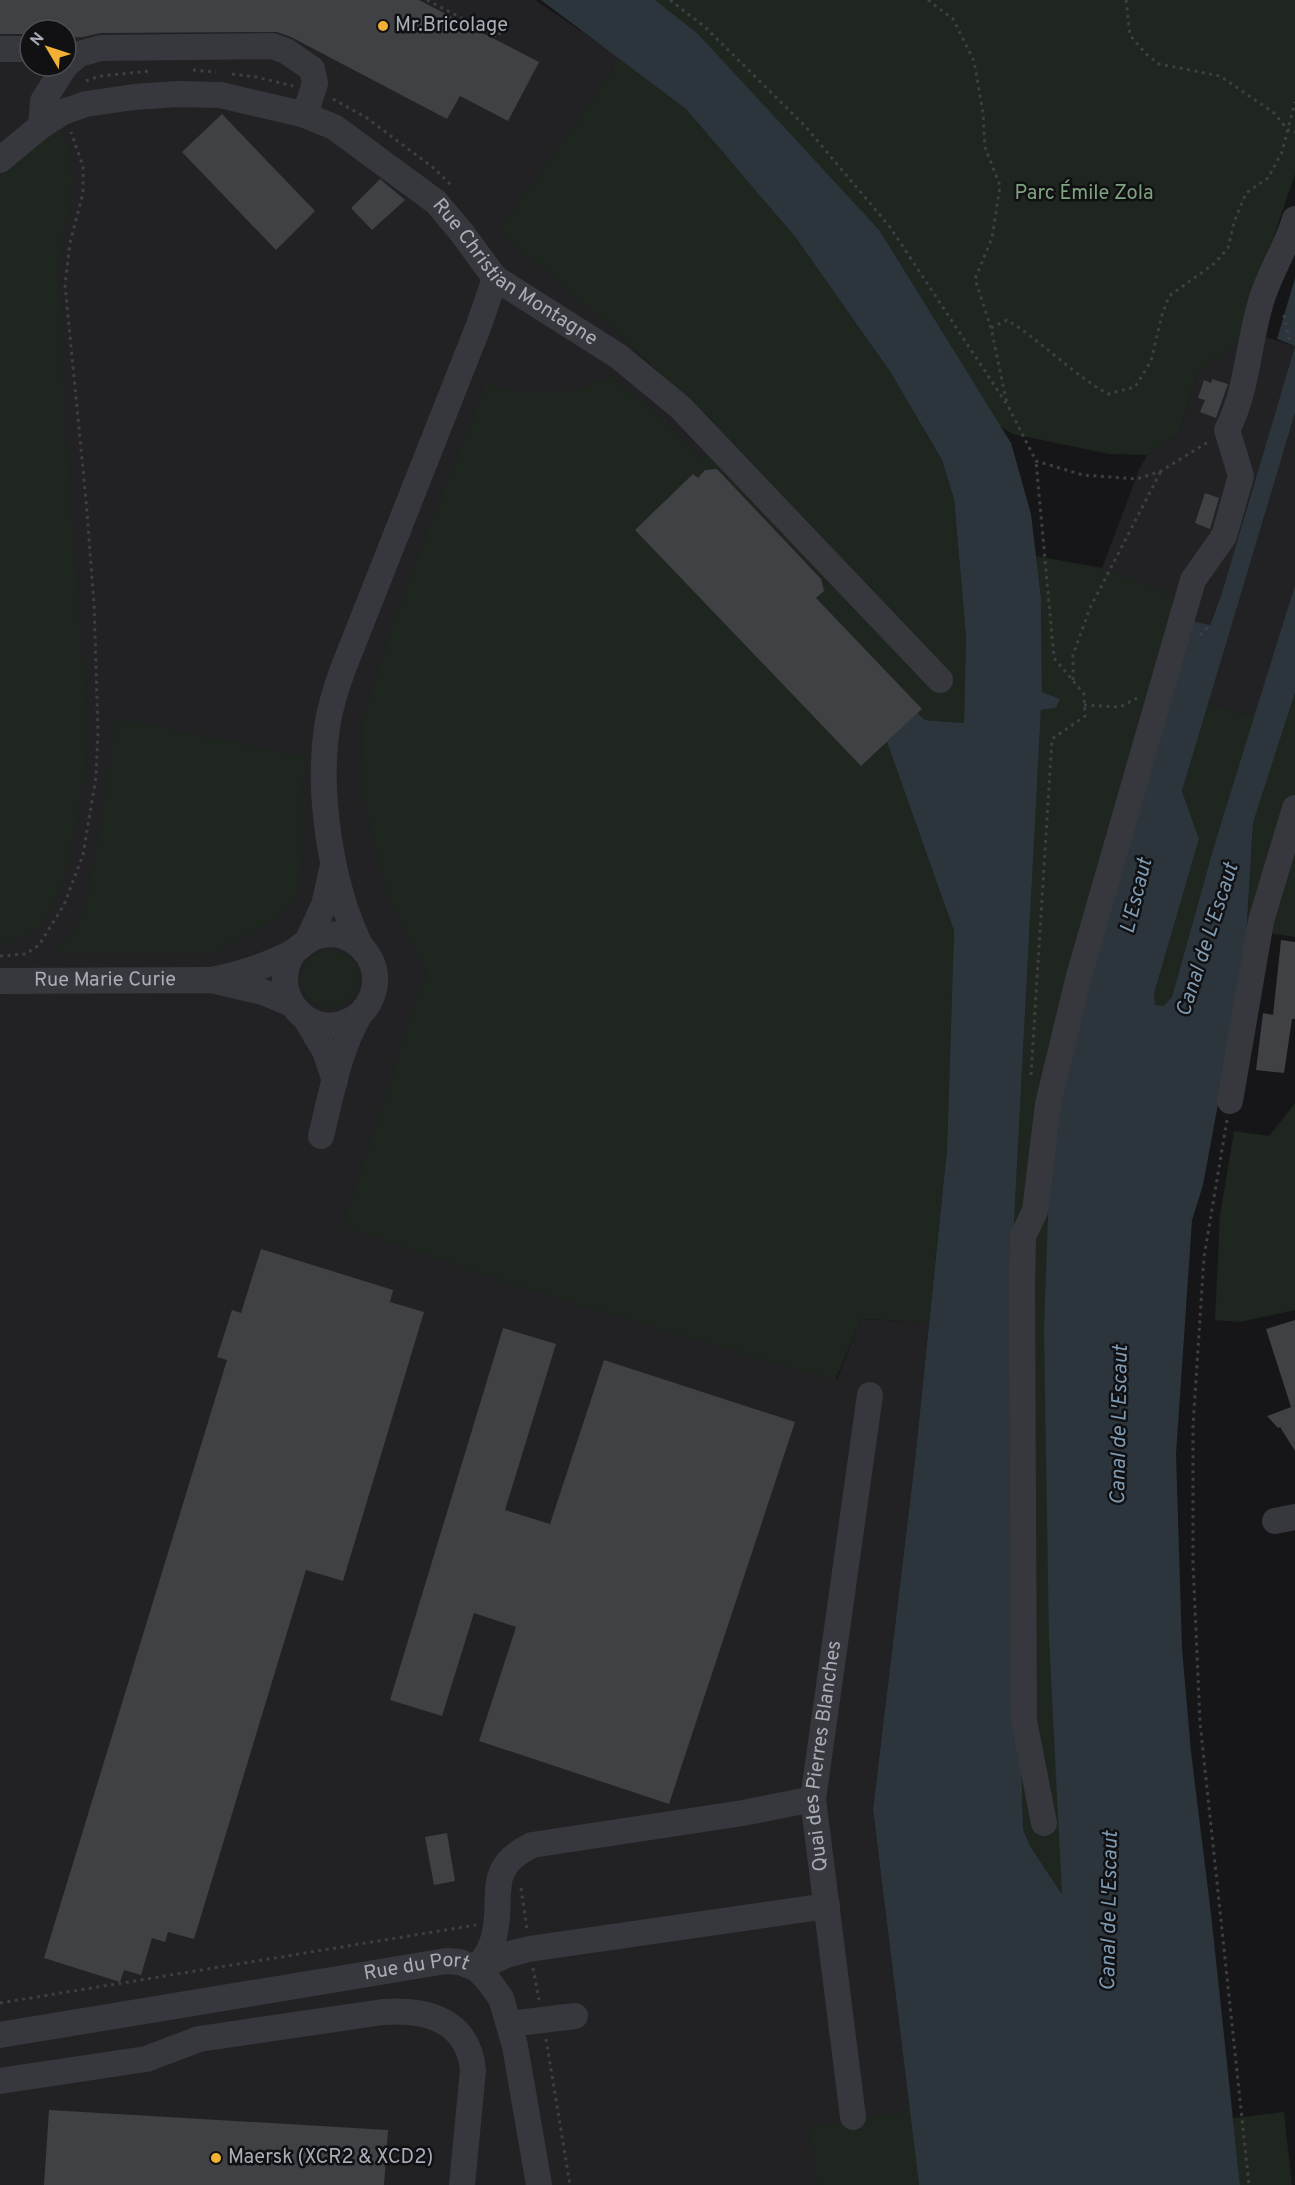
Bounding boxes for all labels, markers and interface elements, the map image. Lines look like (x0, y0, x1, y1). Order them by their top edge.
place label: Mr.Bricolage (395, 13, 508, 39)
north arrow (18, 18, 78, 78)
marker: Mr.Bricolage (376, 19, 390, 33)
text: N (27, 29, 49, 51)
park label: Parc Émile Zola (1014, 179, 1154, 207)
street label: Rue Christian Montagne (426, 193, 602, 353)
water label: L'Escaut (1115, 854, 1160, 936)
water label: Canal de L'Escaut (1170, 858, 1246, 1020)
street label: Rue Marie Curie (34, 967, 176, 994)
water label: Canal de L'Escaut (1105, 1343, 1135, 1505)
street label: Quai des Pierres Blanches (800, 1639, 848, 1873)
water label: Canal de L'Escaut (1095, 1829, 1125, 1991)
street label: Rue du Port (362, 1948, 473, 1987)
place label: Maersk (XCR2 & XCD2) (228, 2145, 433, 2171)
marker: Maersk (XCR2 & XCD2) (209, 2151, 223, 2165)

